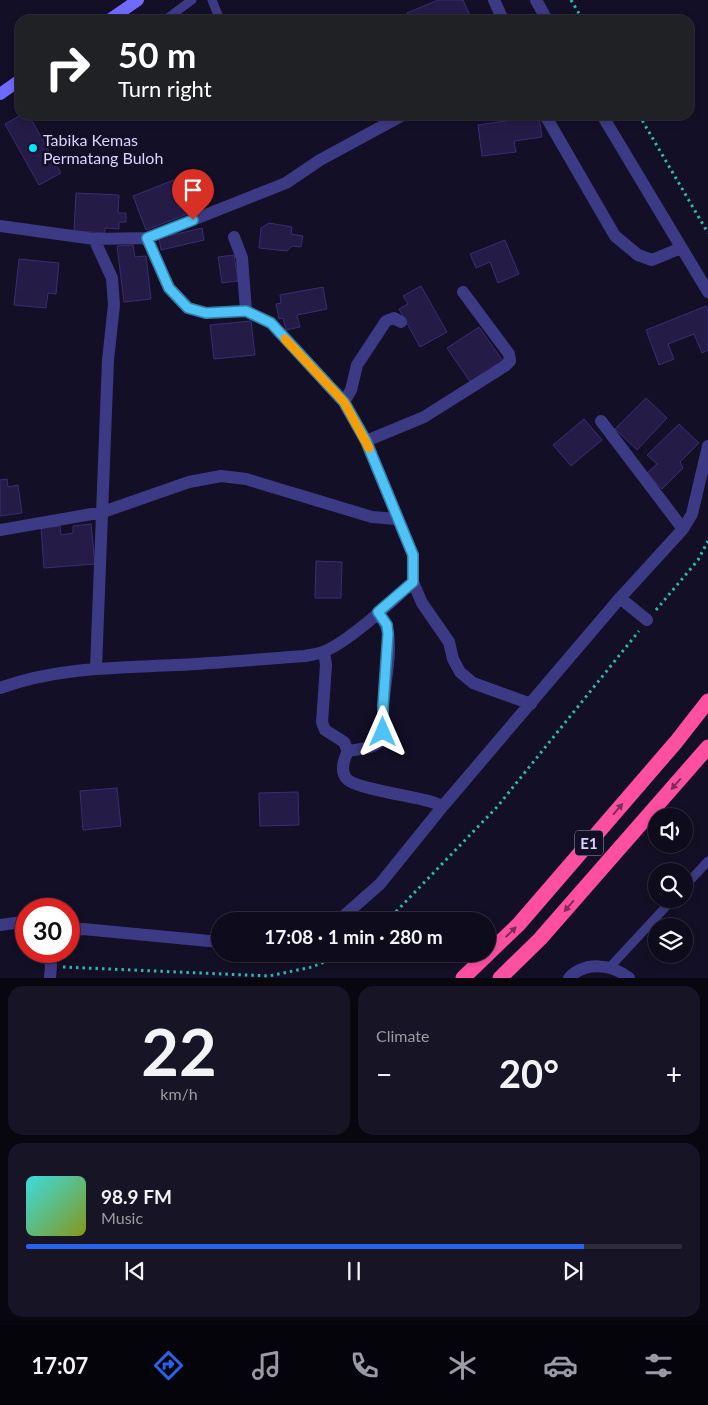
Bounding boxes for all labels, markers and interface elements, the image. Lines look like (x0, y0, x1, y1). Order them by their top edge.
text: 50 m (118, 33, 196, 75)
icon: right (35, 35, 100, 100)
text: Turn right (118, 75, 212, 102)
place label: Tabika Kemas Permatang Buloh (43, 130, 163, 167)
marker: Tabika Kemas Permatang Buloh (27, 142, 39, 154)
pin (172, 169, 214, 220)
icon: arrive (179, 176, 207, 204)
position arrow (356, 705, 408, 757)
one-way arrow (671, 777, 682, 790)
one-way arrow (612, 804, 624, 816)
map controls (648, 808, 693, 963)
button: sound (648, 808, 693, 853)
road number: E1 (575, 830, 603, 856)
button: search (648, 863, 693, 908)
speed limit sign: 30 (15, 898, 80, 963)
one-way arrow (564, 900, 575, 912)
button: layers (648, 918, 693, 963)
text: 17:08 · 1 min · 280 m (264, 925, 443, 948)
one-way arrow (505, 926, 517, 938)
text: 22 (141, 1012, 217, 1090)
text: Climate (376, 1026, 429, 1045)
text: 20° (499, 1050, 559, 1096)
text: − (376, 1057, 392, 1091)
text: + (666, 1057, 682, 1091)
text: km/h (160, 1084, 198, 1103)
text: 98.9 FM (101, 1185, 172, 1208)
text: Music (101, 1208, 143, 1227)
icon: previous (121, 1257, 149, 1285)
icon: pause (340, 1257, 368, 1285)
icon: next (559, 1257, 587, 1285)
icon: directions (151, 1348, 186, 1383)
icon: music (249, 1348, 284, 1383)
icon: phone (347, 1348, 382, 1383)
icon: climate (445, 1348, 480, 1383)
icon: car (543, 1348, 578, 1383)
icon: filters (641, 1348, 676, 1383)
text: 17:07 (32, 1352, 88, 1379)

